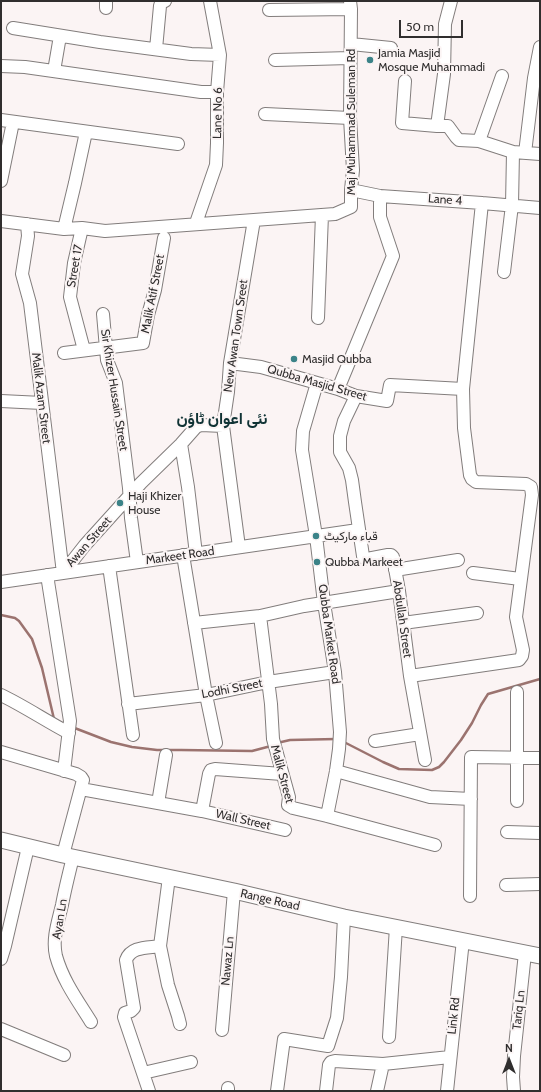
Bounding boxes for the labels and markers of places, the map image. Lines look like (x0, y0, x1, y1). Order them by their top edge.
place label: Jamia Masjid Mosque Muhammadi (378, 46, 485, 74)
marker: Jamia Masjid Mosque Muhammadi (365, 55, 375, 65)
place label: Masjid Qubba (302, 352, 371, 366)
marker: Masjid Qubba (289, 354, 299, 364)
place label: Haji Khizer House (128, 489, 181, 517)
marker: Haji Khizer House (115, 498, 125, 508)
place label: قباء مارکیٹ (324, 529, 378, 543)
marker: قباء مارکیٹ (311, 531, 321, 541)
place label: Qubba Markeet (325, 555, 403, 569)
marker: Qubba Markeet (312, 557, 322, 567)

